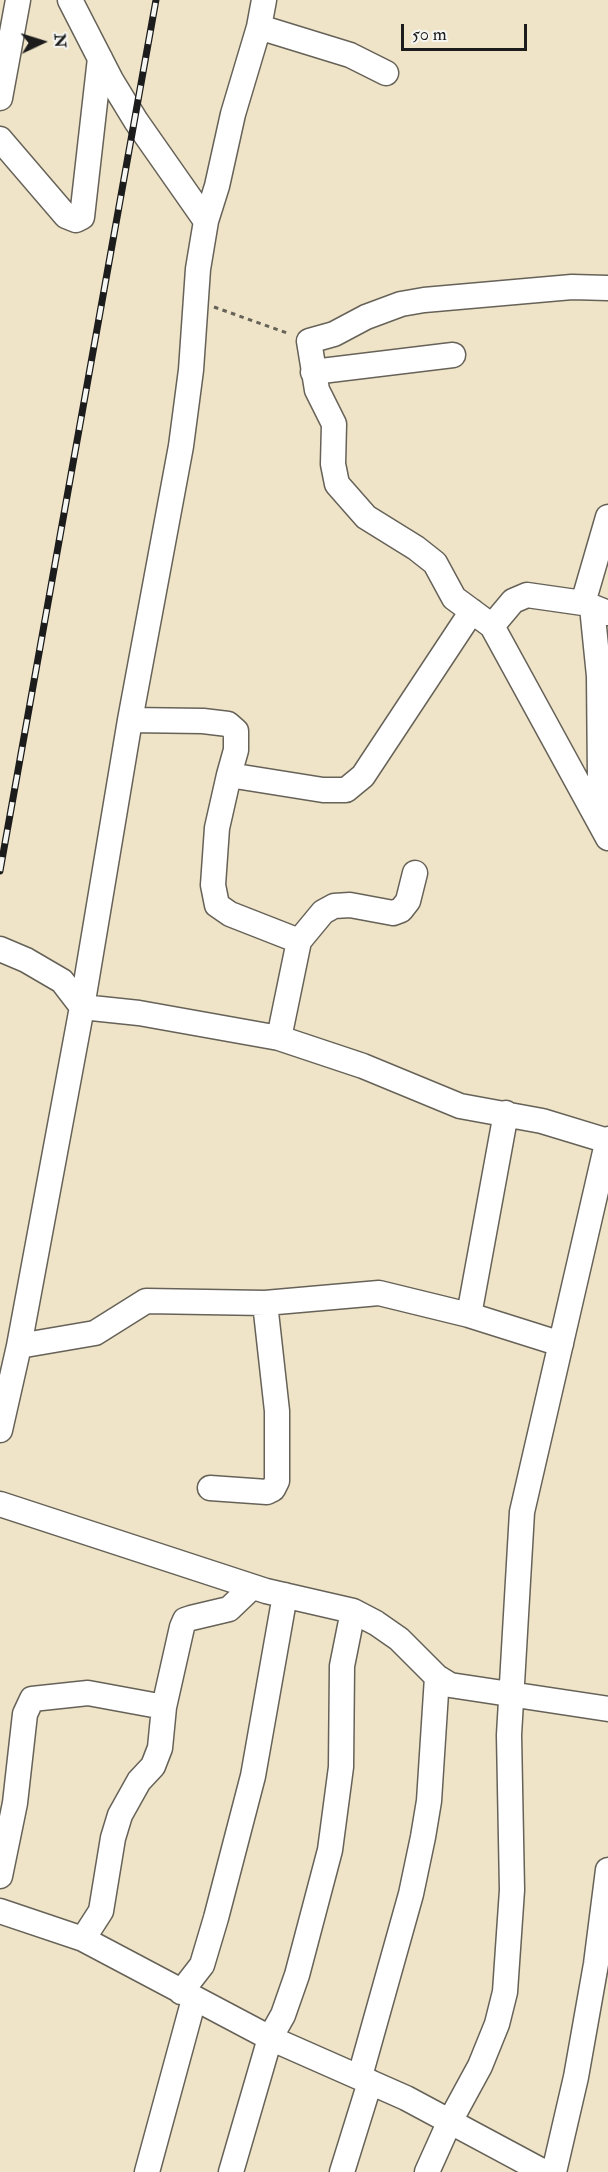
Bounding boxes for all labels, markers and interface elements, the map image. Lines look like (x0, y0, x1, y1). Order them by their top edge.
north arrow (12, 12, 72, 72)
scale bar (404, 12, 530, 50)
text: 50 m (412, 23, 447, 46)
text: N (49, 33, 70, 49)

